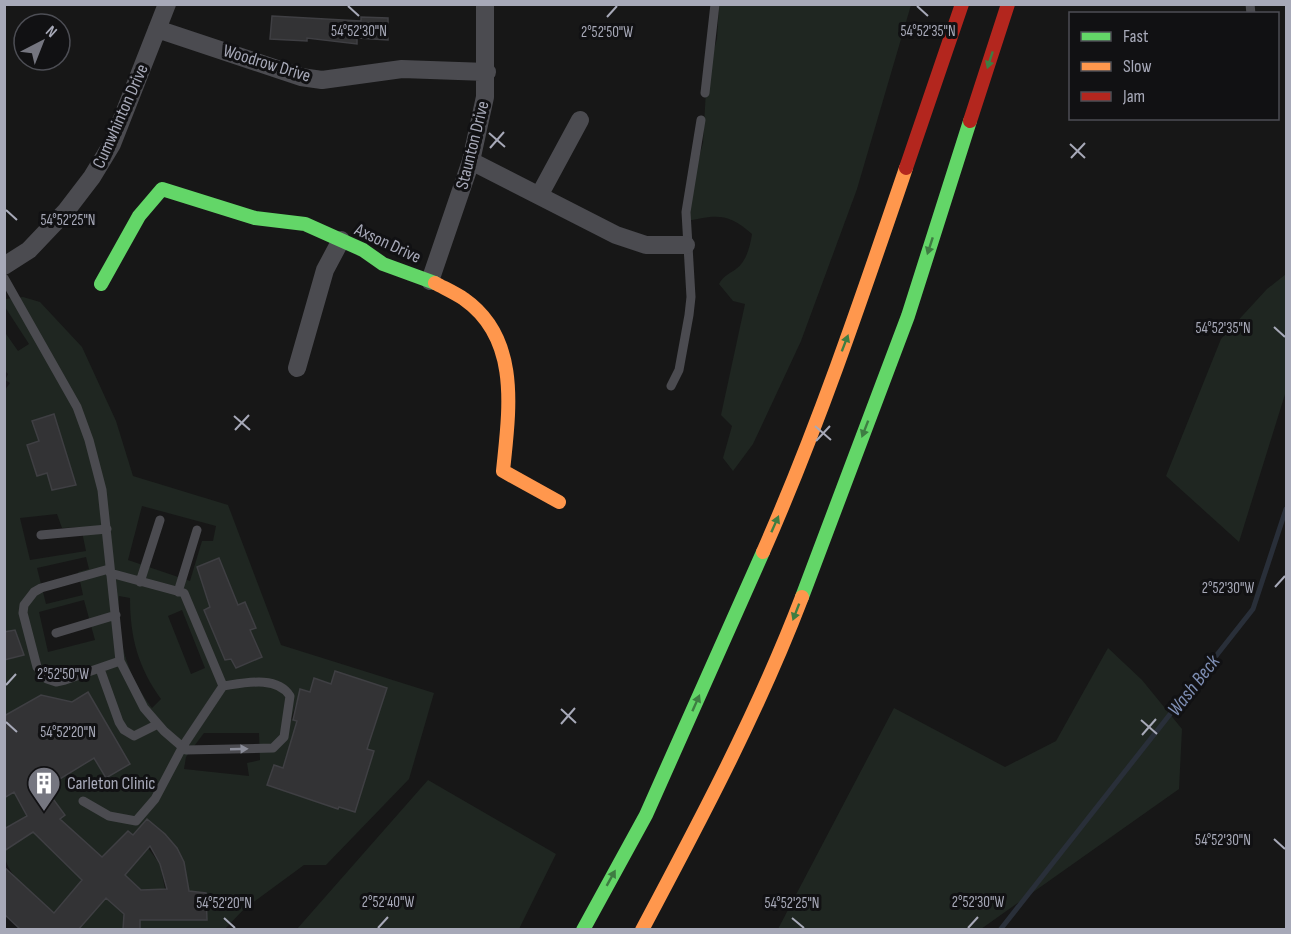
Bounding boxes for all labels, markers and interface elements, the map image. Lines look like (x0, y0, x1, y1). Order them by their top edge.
north arrow (12, 12, 72, 72)
legend (1069, 12, 1279, 120)
text: N (42, 22, 61, 42)
text: 54°52'30"N (331, 22, 387, 41)
text: 54°52'35"N (900, 22, 956, 41)
text: 2°52'50"W (581, 23, 633, 42)
text: Fast (1123, 26, 1149, 47)
street label: Woodrow Drive (220, 40, 313, 87)
one-way arrow (985, 51, 995, 69)
text: Slow (1123, 56, 1152, 77)
street label: Cumwhinton Drive (88, 61, 153, 171)
text: Jam (1122, 86, 1145, 107)
street label: Staunton Drive (451, 99, 494, 191)
text: 54°52'25"N (40, 211, 96, 230)
street label: Axson Drive (350, 219, 424, 268)
one-way arrow (925, 237, 935, 255)
text: 54°52'35"N (1195, 319, 1251, 338)
one-way arrow (841, 334, 851, 352)
one-way arrow (860, 421, 870, 439)
one-way arrow (770, 516, 779, 533)
text: 2°52'30"W (1202, 579, 1254, 598)
one-way arrow (791, 603, 801, 621)
water label: Wash Beck (1163, 650, 1225, 721)
text: 2°52'50"W (37, 665, 89, 684)
one-way arrow (691, 694, 700, 711)
text: 54°52'20"N (40, 723, 96, 742)
one-way arrow (230, 745, 249, 754)
building icon: Carleton Clinic (26, 765, 62, 812)
place label: Carleton Clinic (67, 773, 156, 794)
text: 54°52'30"N (1195, 831, 1251, 850)
one-way arrow (606, 869, 616, 886)
text: 2°52'40"W (362, 893, 414, 912)
text: 2°52'30"W (952, 893, 1004, 912)
text: 54°52'20"N (196, 894, 252, 913)
text: 54°52'25"N (764, 894, 820, 913)

